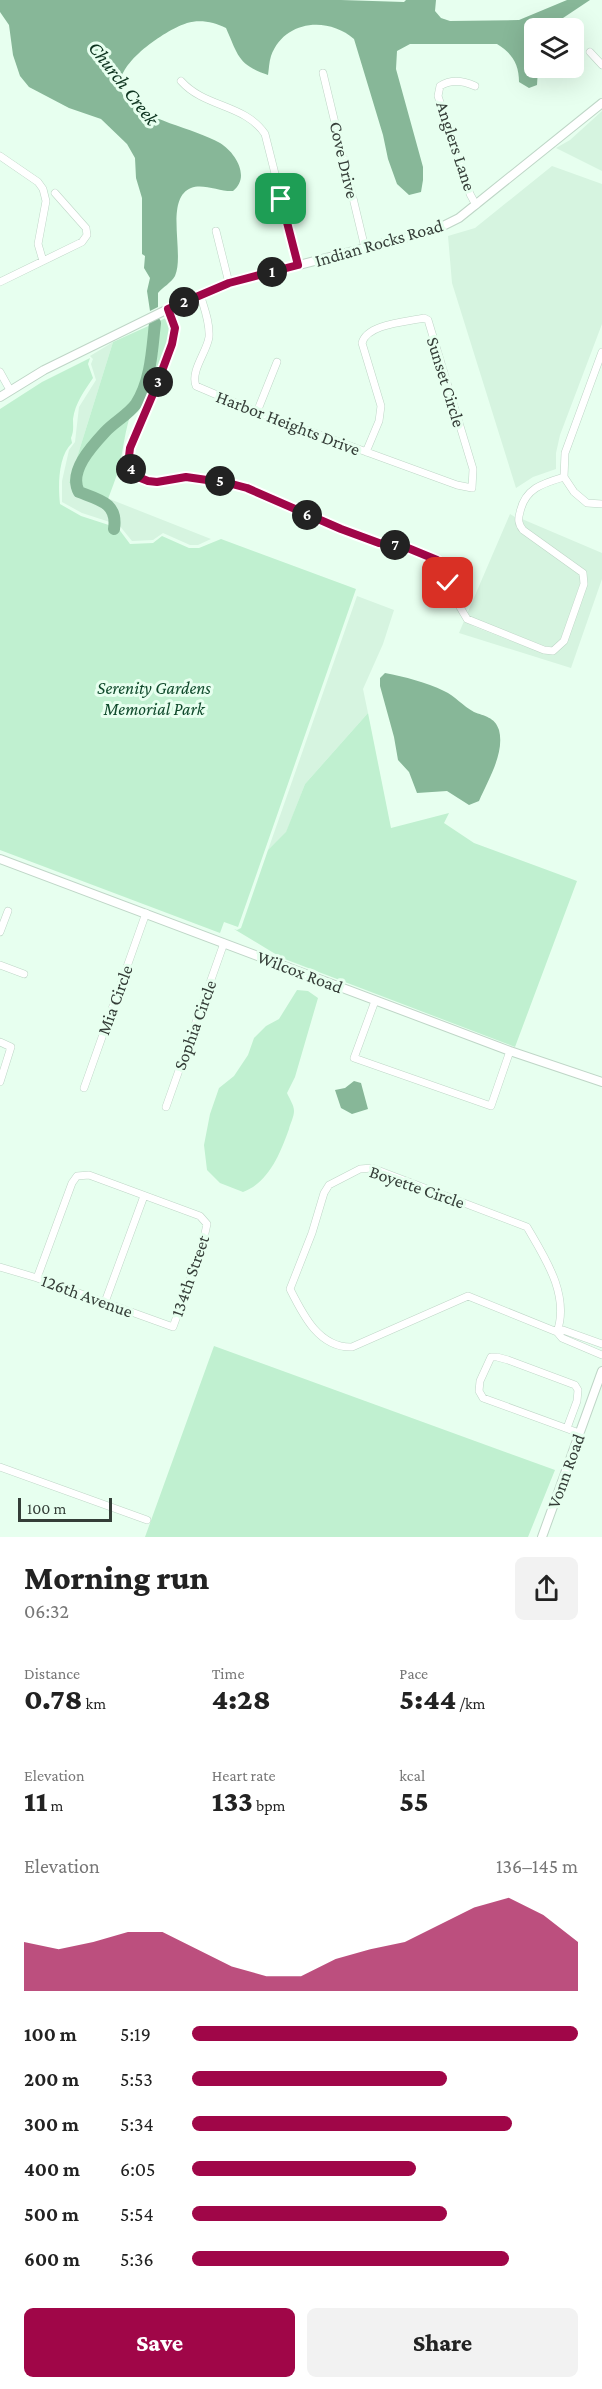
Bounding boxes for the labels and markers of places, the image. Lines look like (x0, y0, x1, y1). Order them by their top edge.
pin (255, 173, 306, 224)
pin: 1 (257, 257, 287, 287)
pin: 2 (169, 287, 199, 317)
pin: 3 (143, 367, 173, 397)
pin: 4 (116, 454, 146, 484)
pin: 5 (205, 466, 235, 496)
pin: 6 (292, 500, 322, 530)
pin: 7 (380, 530, 410, 560)
pin (422, 557, 473, 608)

